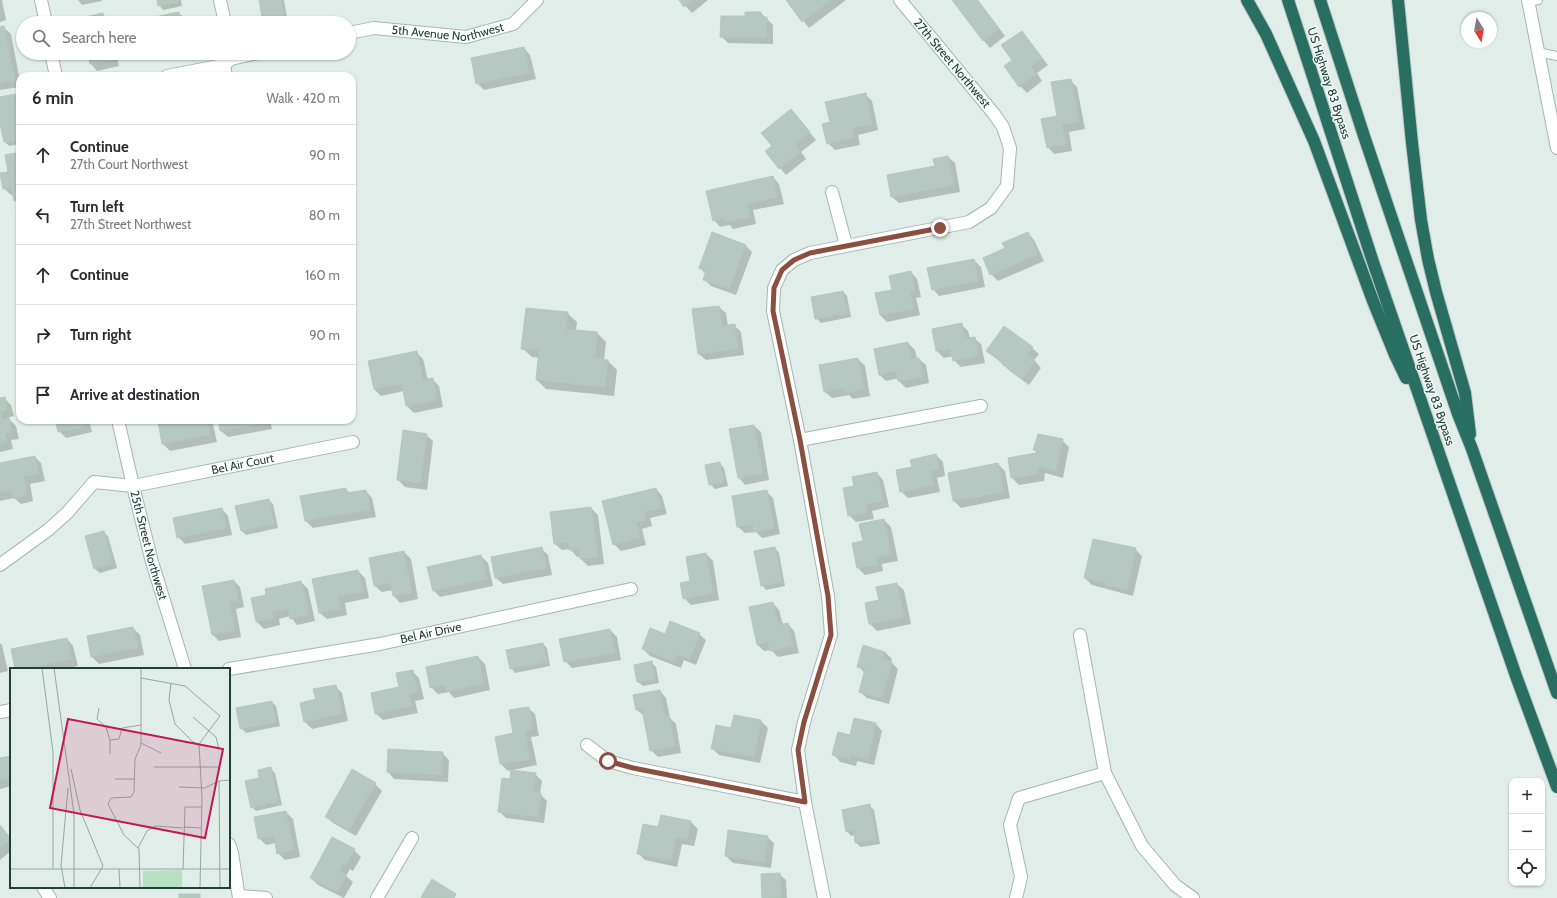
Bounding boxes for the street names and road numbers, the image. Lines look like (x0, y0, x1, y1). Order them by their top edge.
street label: 27th Street Northwest (911, 15, 994, 110)
street label: 5th Avenue Northwest (391, 19, 505, 44)
street label: US Highway 83 Bypass (1304, 25, 1355, 141)
street label: US Highway 83 Bypass (1406, 332, 1459, 447)
street label: Bel Air Court (210, 450, 275, 477)
street label: 25th Street Northwest (127, 489, 171, 602)
street label: Bel Air Drive (399, 618, 463, 646)

